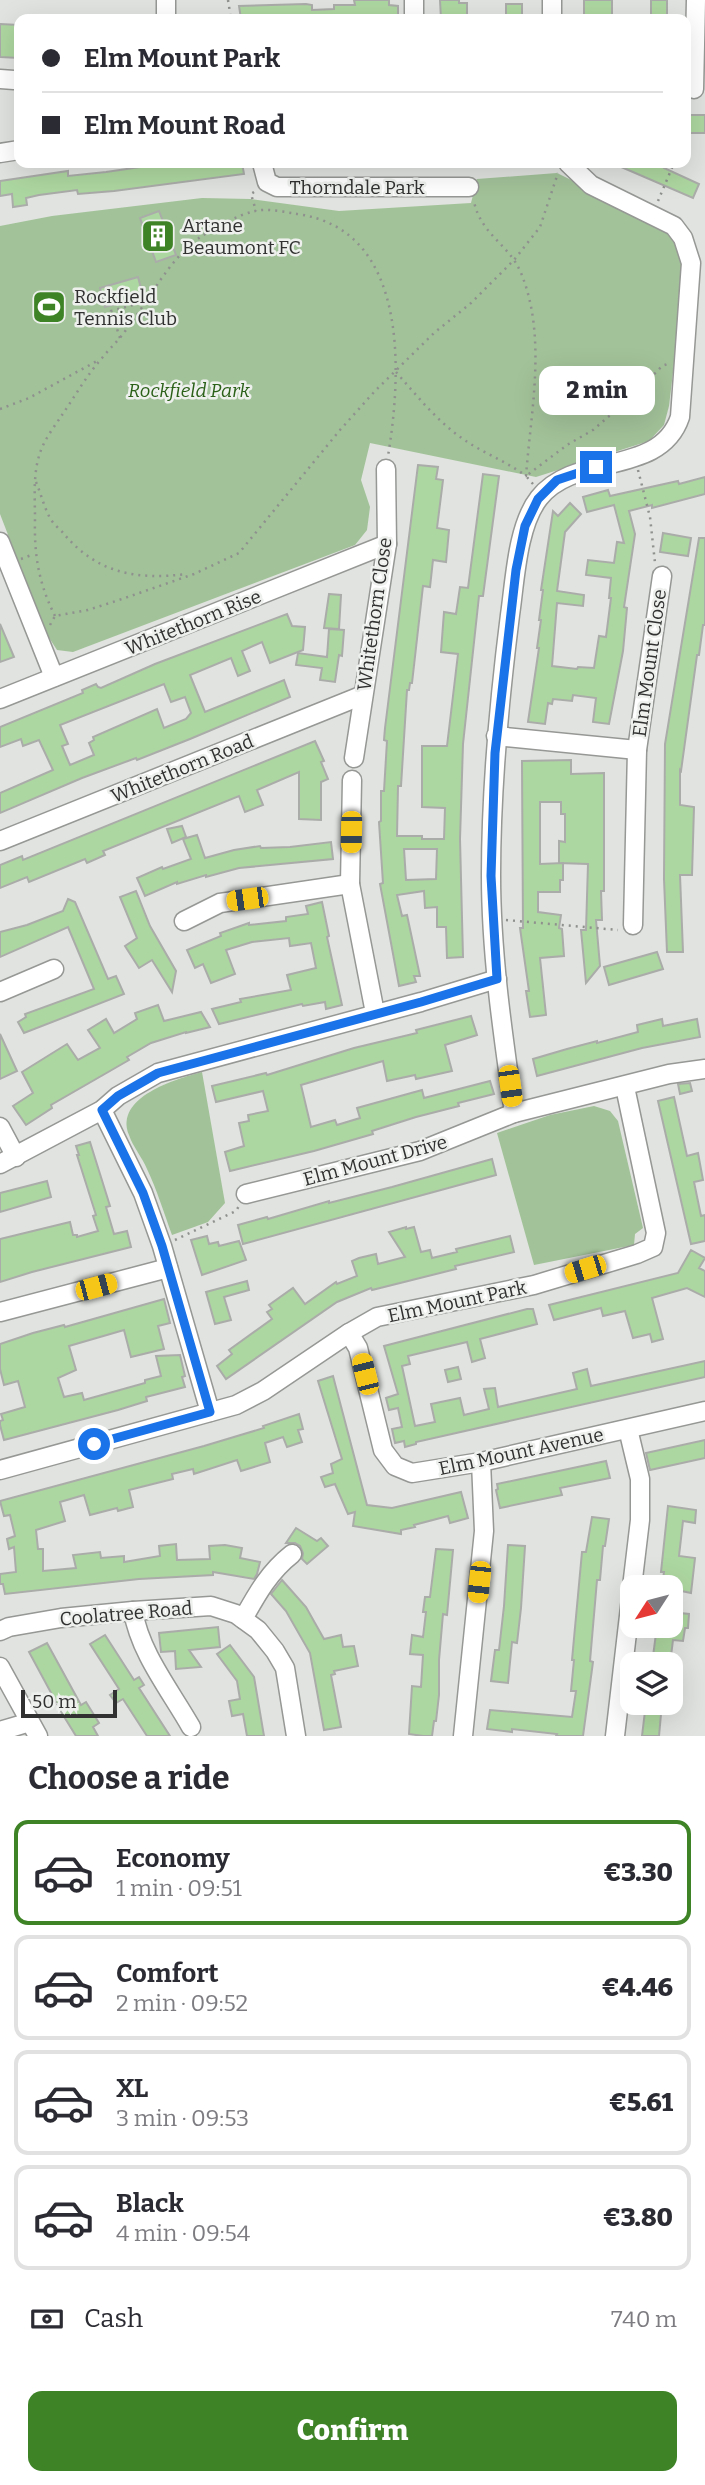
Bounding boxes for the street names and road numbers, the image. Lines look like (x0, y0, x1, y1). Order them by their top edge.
street label: Thorndale Park (290, 176, 425, 199)
street label: Whitethorn Close (352, 536, 397, 692)
street label: Whitethorn Rise (122, 585, 264, 660)
street label: Elm Mount Close (628, 588, 671, 738)
street label: Whitethorn Road (108, 729, 257, 808)
street label: Elm Mount Drive (301, 1130, 450, 1191)
street label: Elm Mount Park (386, 1276, 529, 1327)
street label: Elm Mount Avenue (437, 1423, 606, 1480)
street label: Coolatree Road (59, 1596, 193, 1631)

